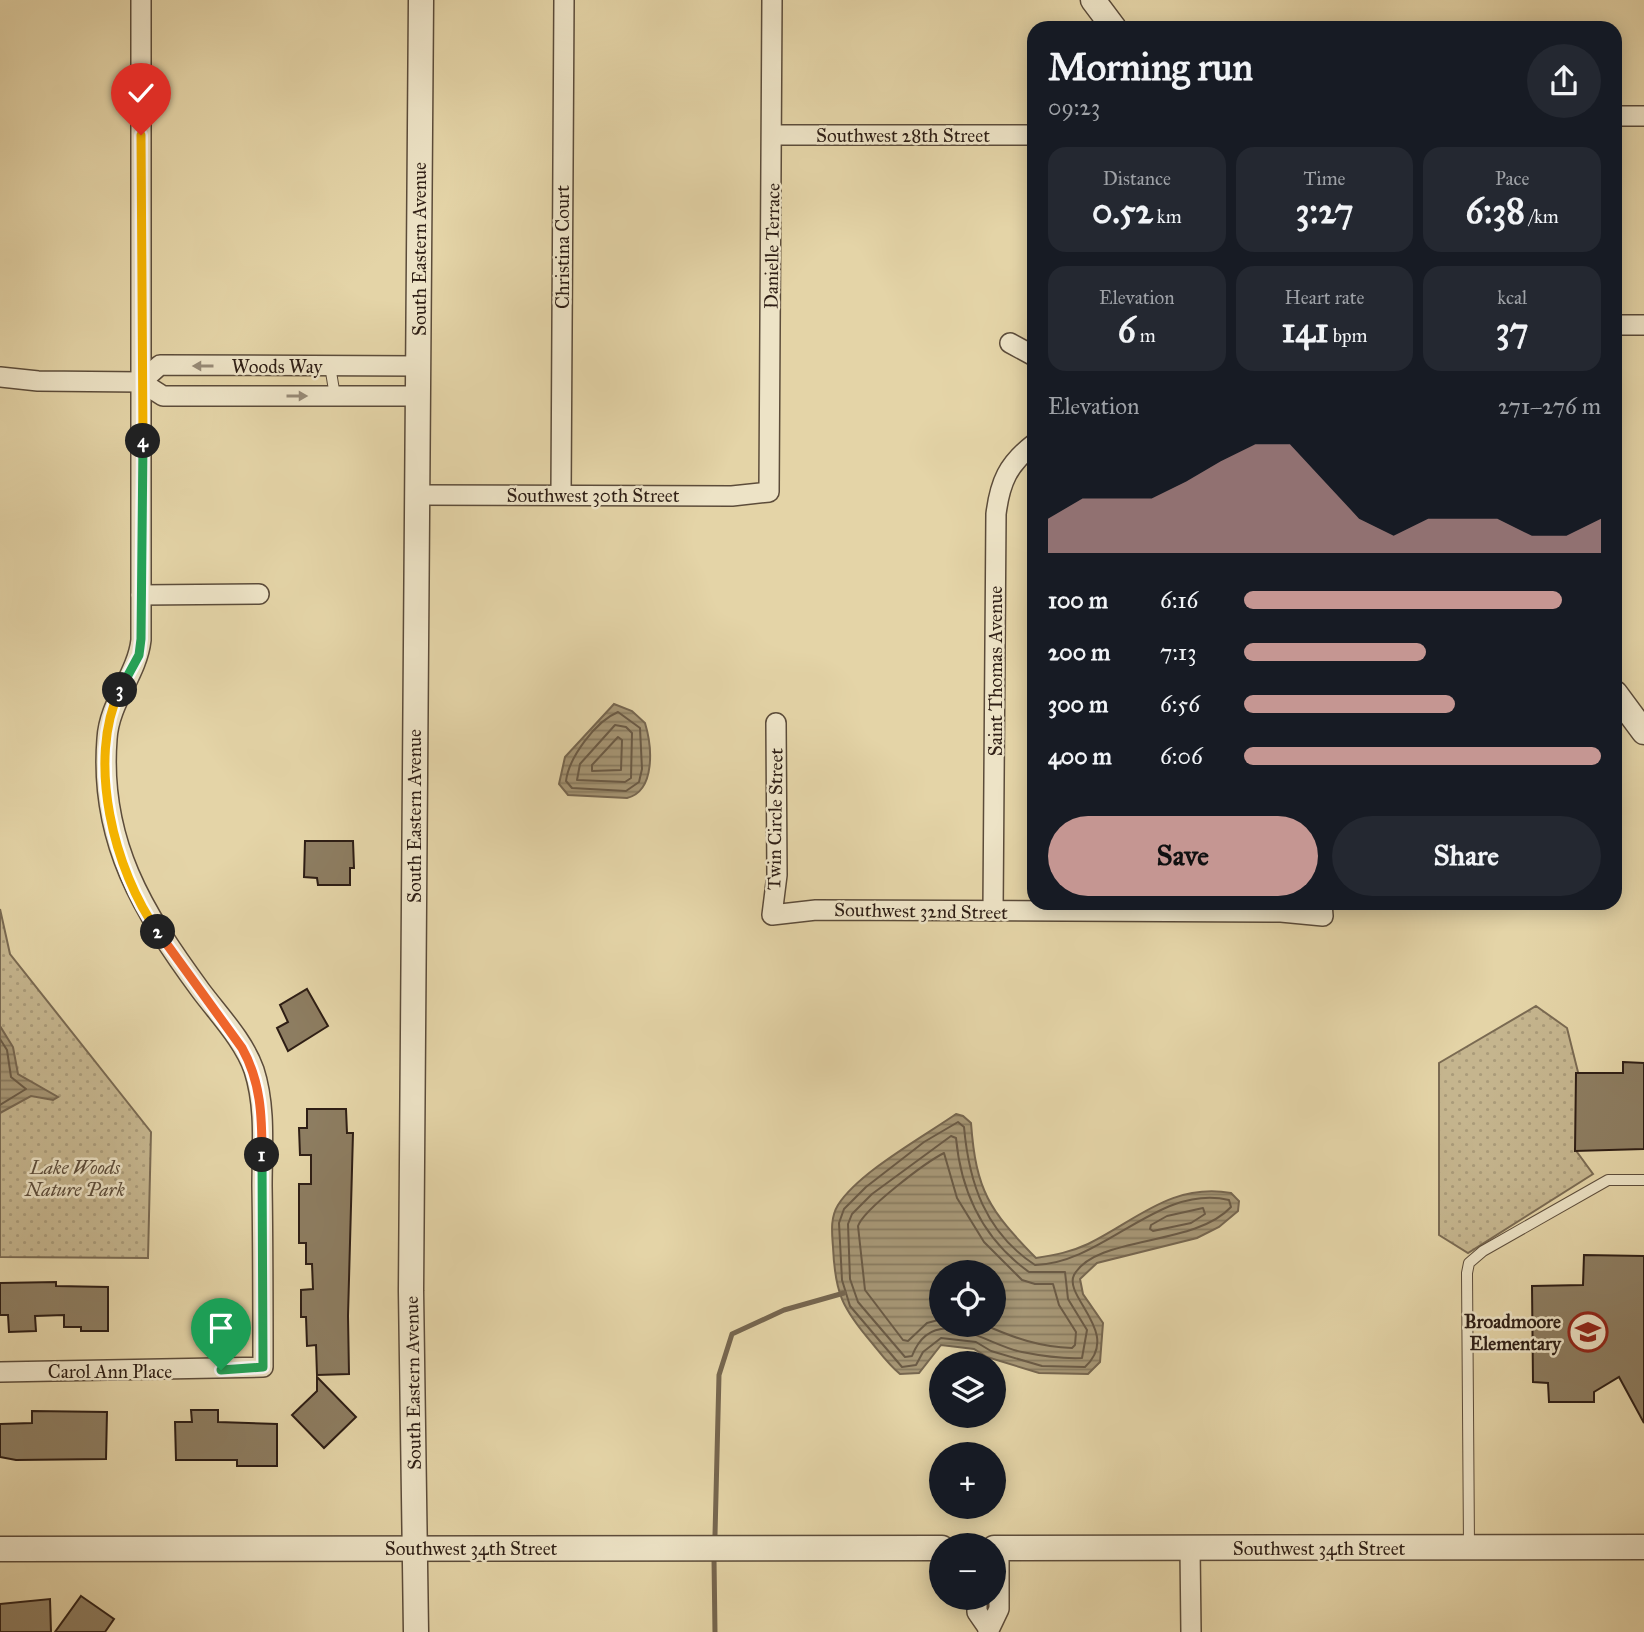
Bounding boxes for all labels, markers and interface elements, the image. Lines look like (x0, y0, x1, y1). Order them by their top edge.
text: Morning run (1048, 44, 1253, 90)
button: share (1527, 44, 1601, 118)
pin (111, 63, 171, 135)
icon: check (122, 74, 160, 112)
text: 09:23 (1048, 93, 1100, 121)
street label: Southwest 28th Street (816, 124, 990, 147)
street label: South Eastern Avenue (408, 162, 431, 336)
text: Distance (1103, 167, 1171, 190)
text: Time (1303, 167, 1346, 190)
text: Pace (1495, 167, 1529, 190)
street label: Danielle Terrace (759, 183, 785, 309)
street label: Christina Court (551, 185, 574, 309)
text: 0.52 (1092, 190, 1153, 233)
text: 3:27 (1296, 190, 1353, 233)
text: 6:38 (1465, 190, 1525, 233)
text: km (1153, 205, 1182, 228)
text: /km (1525, 205, 1559, 228)
text: Elevation (1099, 286, 1175, 309)
text: Heart rate (1285, 286, 1364, 309)
text: kcal (1497, 286, 1527, 309)
text: 6 (1118, 309, 1136, 352)
text: 141 (1282, 309, 1329, 352)
text: 37 (1496, 309, 1529, 352)
text: m (1136, 324, 1156, 347)
text: bpm (1329, 324, 1367, 347)
street label: Woods Way (231, 355, 324, 378)
one-way arrow (192, 360, 214, 372)
one-way arrow (286, 390, 308, 402)
text: Elevation (1048, 392, 1139, 420)
text: 271–276 m (1498, 392, 1601, 420)
pin: 4 (125, 424, 160, 458)
text: 4 (137, 429, 148, 452)
street label: Southwest 30th Street (506, 484, 680, 507)
street label: Saint Thomas Avenue (984, 586, 1007, 756)
text: 100 m (1048, 586, 1108, 614)
text: 6:16 (1160, 586, 1198, 614)
text: 200 m (1048, 638, 1110, 666)
text: 7:13 (1160, 638, 1196, 666)
pin: 3 (102, 672, 138, 708)
text: 3 (116, 678, 123, 701)
text: 300 m (1048, 690, 1108, 718)
text: 6:56 (1160, 690, 1200, 718)
street label: South Eastern Avenue (403, 729, 426, 903)
text: 400 m (1048, 742, 1112, 770)
text: 6:06 (1160, 742, 1203, 770)
street label: Twin Circle Street (762, 747, 788, 890)
button: Save (1048, 816, 1318, 896)
button: Share (1332, 816, 1601, 896)
street label: Southwest 32nd Street (834, 898, 1008, 924)
pin: 2 (140, 914, 176, 950)
text: 2 (153, 920, 162, 943)
pin: 1 (244, 1138, 280, 1172)
text: 1 (258, 1143, 265, 1166)
park label: Lake Woods Nature Park (24, 1156, 126, 1201)
map controls (929, 1260, 1006, 1610)
button: locate (929, 1260, 1006, 1337)
street label: South Eastern Avenue (400, 1296, 426, 1470)
pin (191, 1298, 251, 1370)
icon: arrive (202, 1309, 240, 1347)
place label: Broadmoore Elementary (1464, 1310, 1562, 1356)
school or university icon: Broadmoore Elementary (1567, 1311, 1609, 1353)
button: layers (929, 1351, 1006, 1428)
street label: Carol Ann Place (48, 1360, 172, 1383)
button: + (929, 1442, 1006, 1519)
button: − (929, 1533, 1006, 1610)
street label: Southwest 34th Street (385, 1537, 558, 1560)
street label: Southwest 34th Street (1233, 1537, 1406, 1560)

